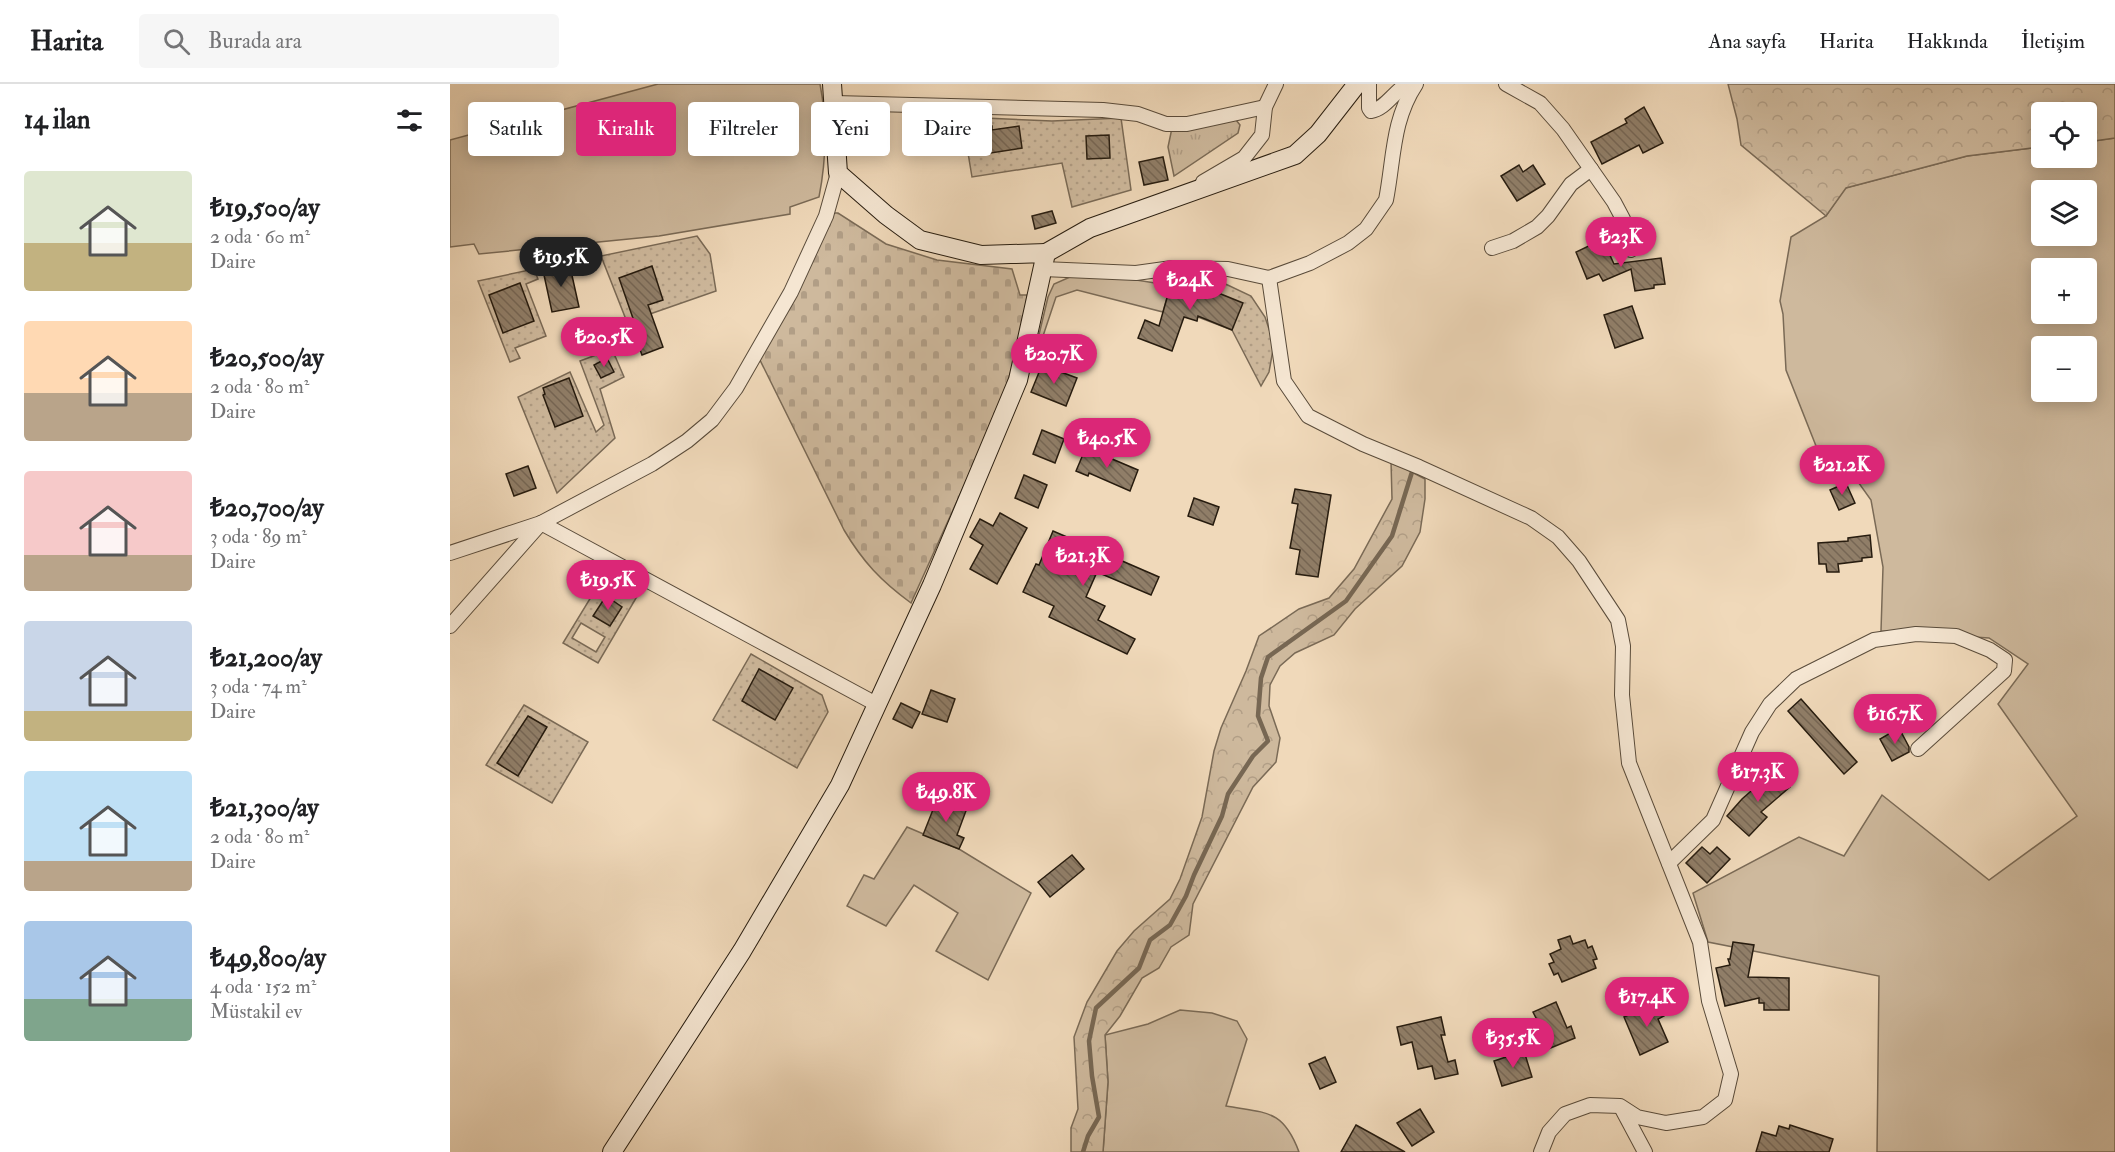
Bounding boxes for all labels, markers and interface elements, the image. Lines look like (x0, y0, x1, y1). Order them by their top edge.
search box (139, 14, 559, 68)
text: Harita (30, 24, 103, 59)
icon: search (160, 25, 193, 58)
text: Burada ara (208, 27, 302, 55)
text: Ana sayfa (1709, 28, 1786, 55)
text: Harita (1819, 28, 1874, 55)
text: Hakkında (1907, 28, 1988, 55)
text: İletişim (2021, 28, 2085, 55)
chip: Satılık (468, 102, 564, 156)
chip: Kiralık (576, 102, 676, 156)
chip: Filtreler (688, 102, 799, 156)
chip: Yeni (811, 102, 890, 156)
chip: Daire (902, 102, 992, 156)
map controls (2031, 102, 2097, 402)
button: locate (2031, 102, 2097, 168)
text: 14 ilan (24, 104, 90, 136)
icon: filters (393, 104, 426, 137)
button: layers (2031, 180, 2097, 246)
text: ₺19,500/ay (210, 192, 320, 224)
icon: home (72, 195, 144, 267)
pin: ₺23K (1585, 217, 1657, 268)
text: 2 oda · 60 m² (210, 224, 310, 249)
text: ₺23K (1599, 224, 1643, 249)
pin: ₺19.5K (512, 237, 610, 288)
text: ₺19.5K (533, 244, 589, 269)
text: Daire (210, 249, 256, 274)
button: + (2031, 258, 2097, 324)
pin: ₺24K (1154, 260, 1226, 311)
text: ₺24K (1167, 267, 1213, 292)
pin: ₺20.5K (555, 317, 653, 368)
text: ₺20.5K (575, 324, 633, 349)
pin: ₺20.7K (1005, 334, 1103, 385)
button: − (2031, 336, 2097, 402)
text: ₺20.7K (1025, 341, 1083, 366)
text: ₺20,500/ay (210, 342, 324, 374)
icon: home (72, 345, 144, 417)
text: 2 oda · 80 m² (210, 374, 309, 399)
text: Daire (210, 399, 256, 424)
pin: ₺40.5K (1058, 418, 1156, 469)
text: ₺40.5K (1078, 425, 1136, 450)
pin: ₺21.2K (1793, 445, 1891, 496)
text: ₺21.2K (1814, 452, 1870, 477)
text: ₺20,700/ay (210, 492, 324, 524)
icon: home (72, 495, 144, 567)
text: 3 oda · 89 m² (210, 524, 307, 549)
pin: ₺21.3K (1034, 536, 1132, 587)
text: ₺21.3K (1056, 543, 1110, 568)
text: Daire (210, 549, 256, 574)
pin: ₺19.5K (559, 560, 657, 611)
text: ₺19.5K (580, 567, 636, 592)
text: ₺21,200/ay (210, 642, 322, 674)
icon: home (72, 645, 144, 717)
text: 3 oda · 74 m² (210, 674, 307, 699)
pin: ₺16.7K (1846, 694, 1944, 745)
text: Daire (210, 699, 256, 724)
text: ₺16.7K (1868, 701, 1922, 726)
pin: ₺17.3K (1709, 752, 1807, 803)
text: ₺17.3K (1732, 759, 1784, 784)
pin: ₺49.8K (897, 772, 995, 823)
text: ₺49.8K (916, 779, 976, 804)
text: ₺21,300/ay (210, 792, 319, 824)
icon: home (72, 795, 144, 867)
text: 2 oda · 80 m² (210, 824, 309, 849)
text: Daire (210, 849, 256, 874)
text: ₺49,800/ay (210, 942, 326, 974)
icon: home (72, 945, 144, 1017)
text: 4 oda · 152 m² (210, 974, 316, 999)
pin: ₺17.4K (1598, 977, 1696, 1028)
text: ₺17.4K (1619, 984, 1675, 1009)
text: Müstakil ev (210, 999, 302, 1024)
pin: ₺35.5K (1464, 1018, 1562, 1069)
text: ₺35.5K (1486, 1025, 1540, 1050)

